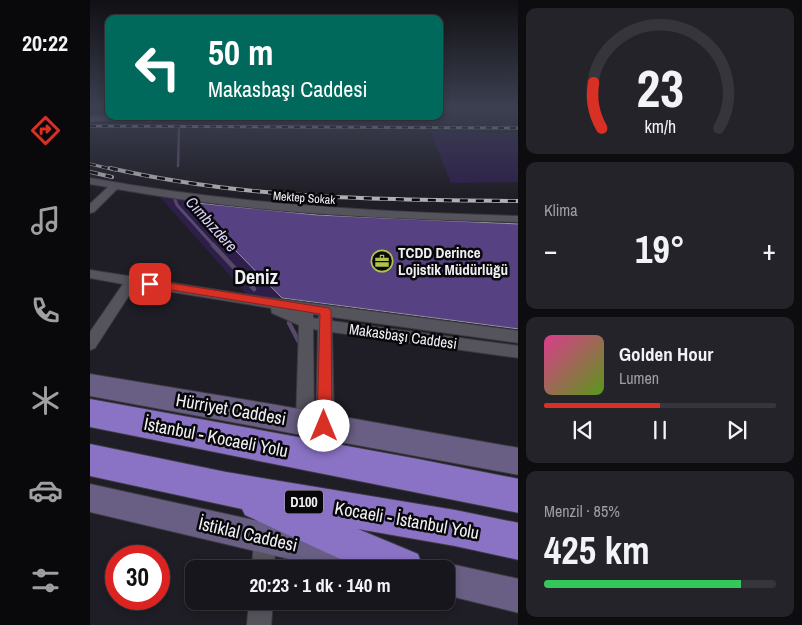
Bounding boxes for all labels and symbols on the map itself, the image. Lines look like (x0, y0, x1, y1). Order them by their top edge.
street label: Mektep Sokak (272, 188, 336, 208)
water label: Cımbızdere (181, 191, 243, 257)
place label: TCDD Derince Lojistik Müdürlüğü (398, 242, 508, 280)
office icon: TCDD Derince Lojistik Müdürlüğü (370, 249, 394, 273)
pin (129, 263, 171, 305)
district label: Deniz (234, 263, 278, 290)
street label: Makasbaşı Caddesi (348, 318, 458, 354)
street label: Hürriyet Caddesi (174, 387, 288, 431)
position arrow (297, 399, 349, 451)
street label: İstanbul - Kocaeli Yolu (142, 411, 290, 463)
road number: D100 (285, 491, 323, 514)
street label: Kocaeli - İstanbul Yolu (333, 495, 481, 545)
street label: İstiklal Caddesi (196, 510, 300, 558)
speed limit sign: 30 (105, 545, 170, 610)

